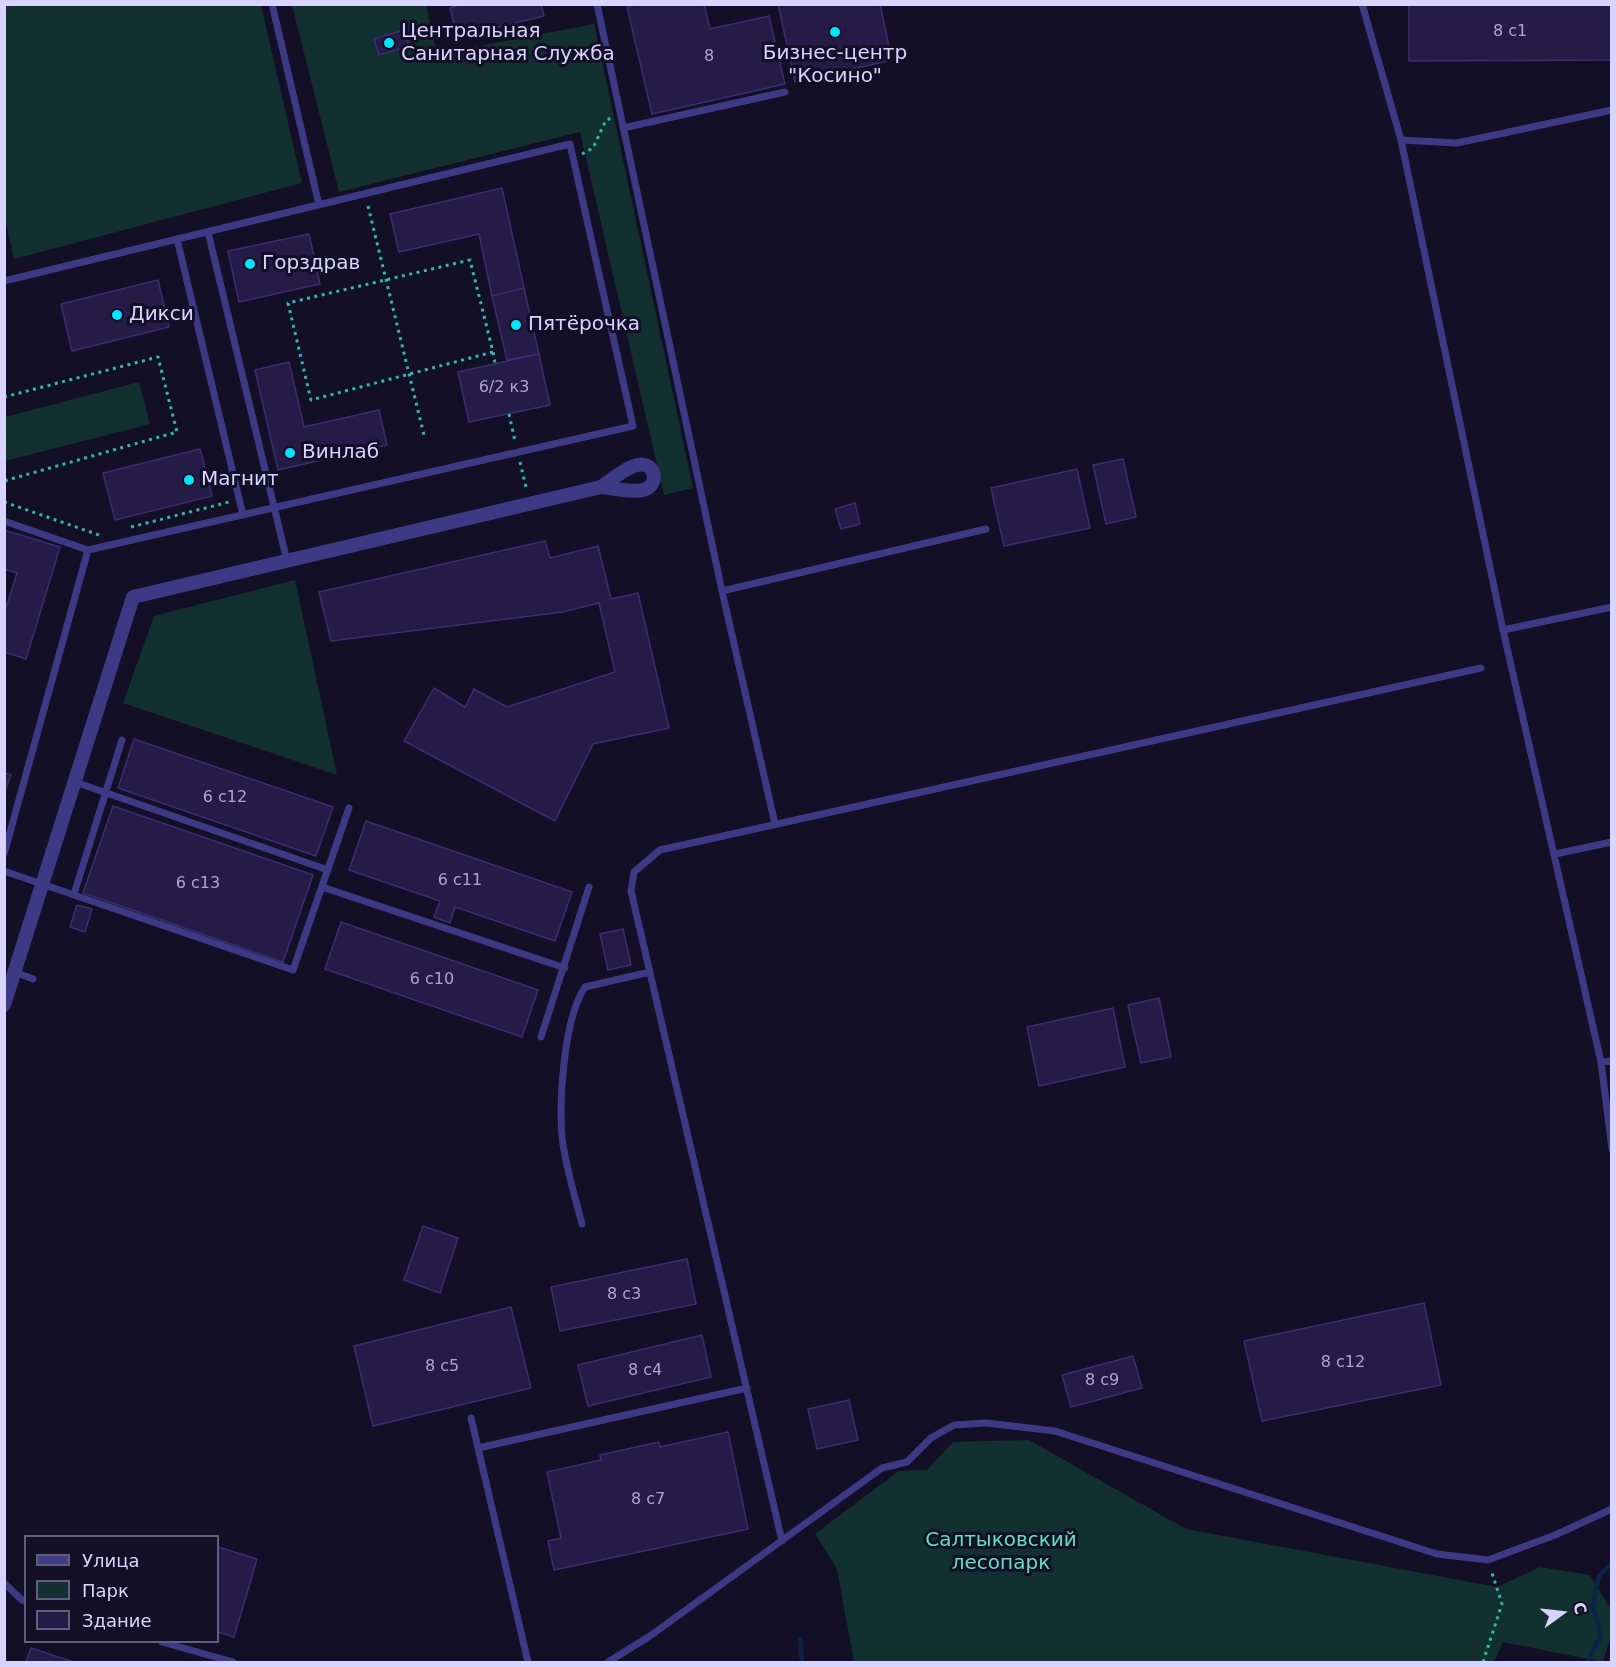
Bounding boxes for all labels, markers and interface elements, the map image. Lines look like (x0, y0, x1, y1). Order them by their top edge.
place label: Центральная Санитарная Служба (401, 20, 615, 67)
house number: 8 с1 (1493, 22, 1527, 42)
marker: Бизнес-центр "Косино" (828, 25, 842, 39)
marker: Центральная Санитарная Служба (382, 36, 396, 50)
place label: Бизнес-центр "Косино" (763, 42, 907, 89)
house number: 8 (704, 47, 714, 67)
place label: Горздрав (262, 252, 360, 276)
marker: Горздрав (243, 257, 257, 271)
place label: Дикси (129, 303, 194, 327)
marker: Дикси (110, 308, 124, 322)
place label: Пятёрочка (528, 313, 640, 337)
marker: Пятёрочка (509, 318, 523, 332)
house number: 6/2 к3 (479, 378, 529, 398)
place label: Винлаб (302, 441, 379, 465)
marker: Винлаб (283, 446, 297, 460)
place label: Магнит (201, 468, 279, 492)
marker: Магнит (182, 473, 196, 487)
house number: 6 с12 (203, 788, 247, 808)
house number: 6 с11 (438, 871, 482, 891)
house number: 6 с13 (176, 874, 220, 894)
house number: 6 с10 (410, 970, 454, 990)
house number: 8 с3 (607, 1285, 641, 1305)
house number: 8 с12 (1321, 1353, 1365, 1373)
house number: 8 с5 (425, 1357, 459, 1377)
house number: 8 с4 (628, 1361, 662, 1381)
house number: 8 с9 (1085, 1371, 1119, 1391)
house number: 8 с7 (631, 1490, 665, 1510)
park label: Салтыковский лесопарк (925, 1529, 1077, 1576)
legend (24, 1535, 219, 1643)
text: Улица (82, 1550, 139, 1571)
text: Парк (82, 1580, 129, 1601)
north arrow (1532, 1583, 1592, 1643)
text: С (1569, 1600, 1591, 1616)
text: Здание (82, 1610, 152, 1631)

